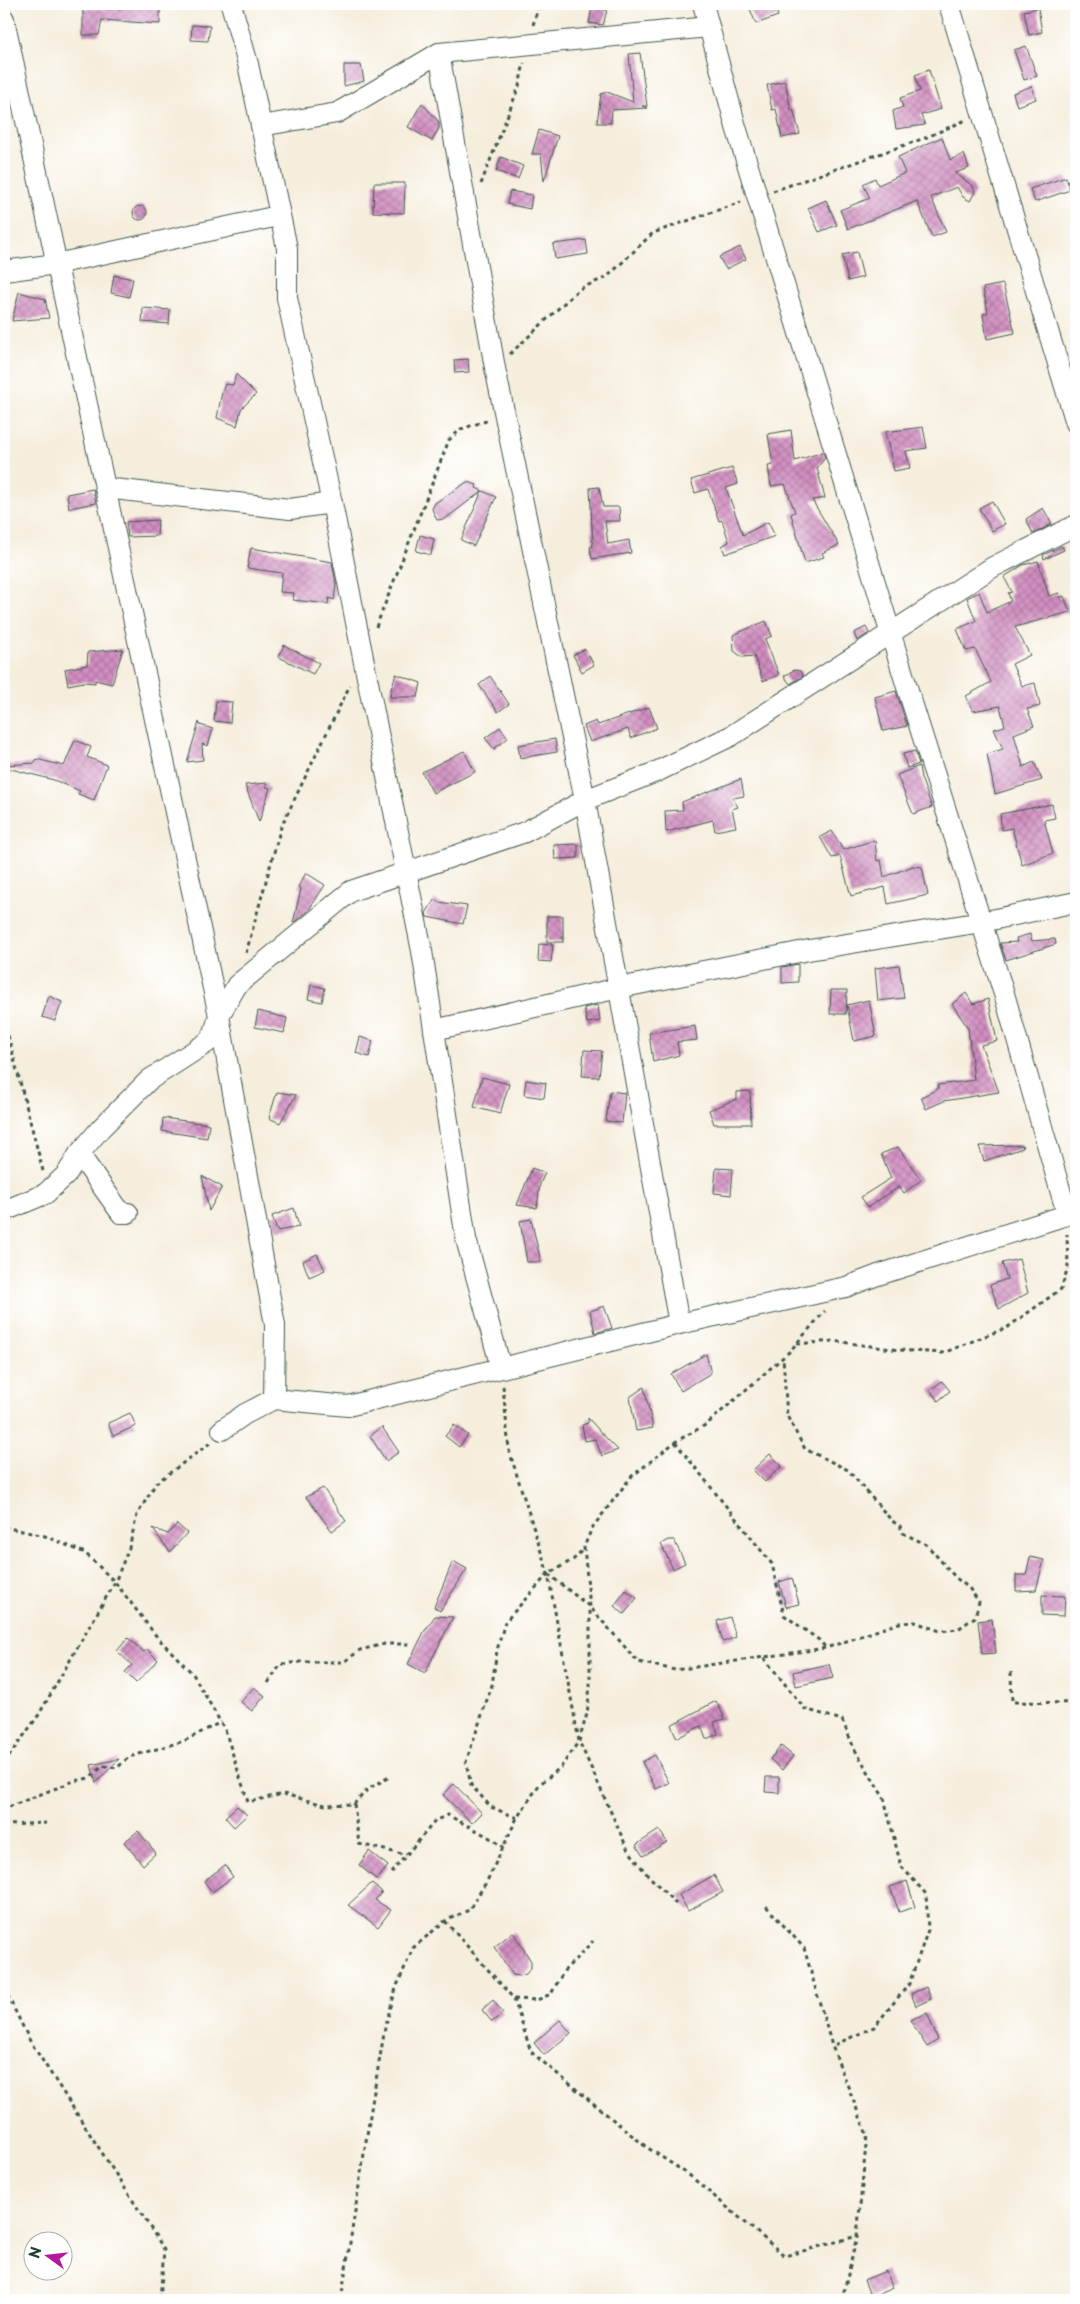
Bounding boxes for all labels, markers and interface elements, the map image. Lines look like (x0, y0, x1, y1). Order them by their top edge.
north arrow (22, 2232, 72, 2282)
text: N (23, 2244, 47, 2261)

